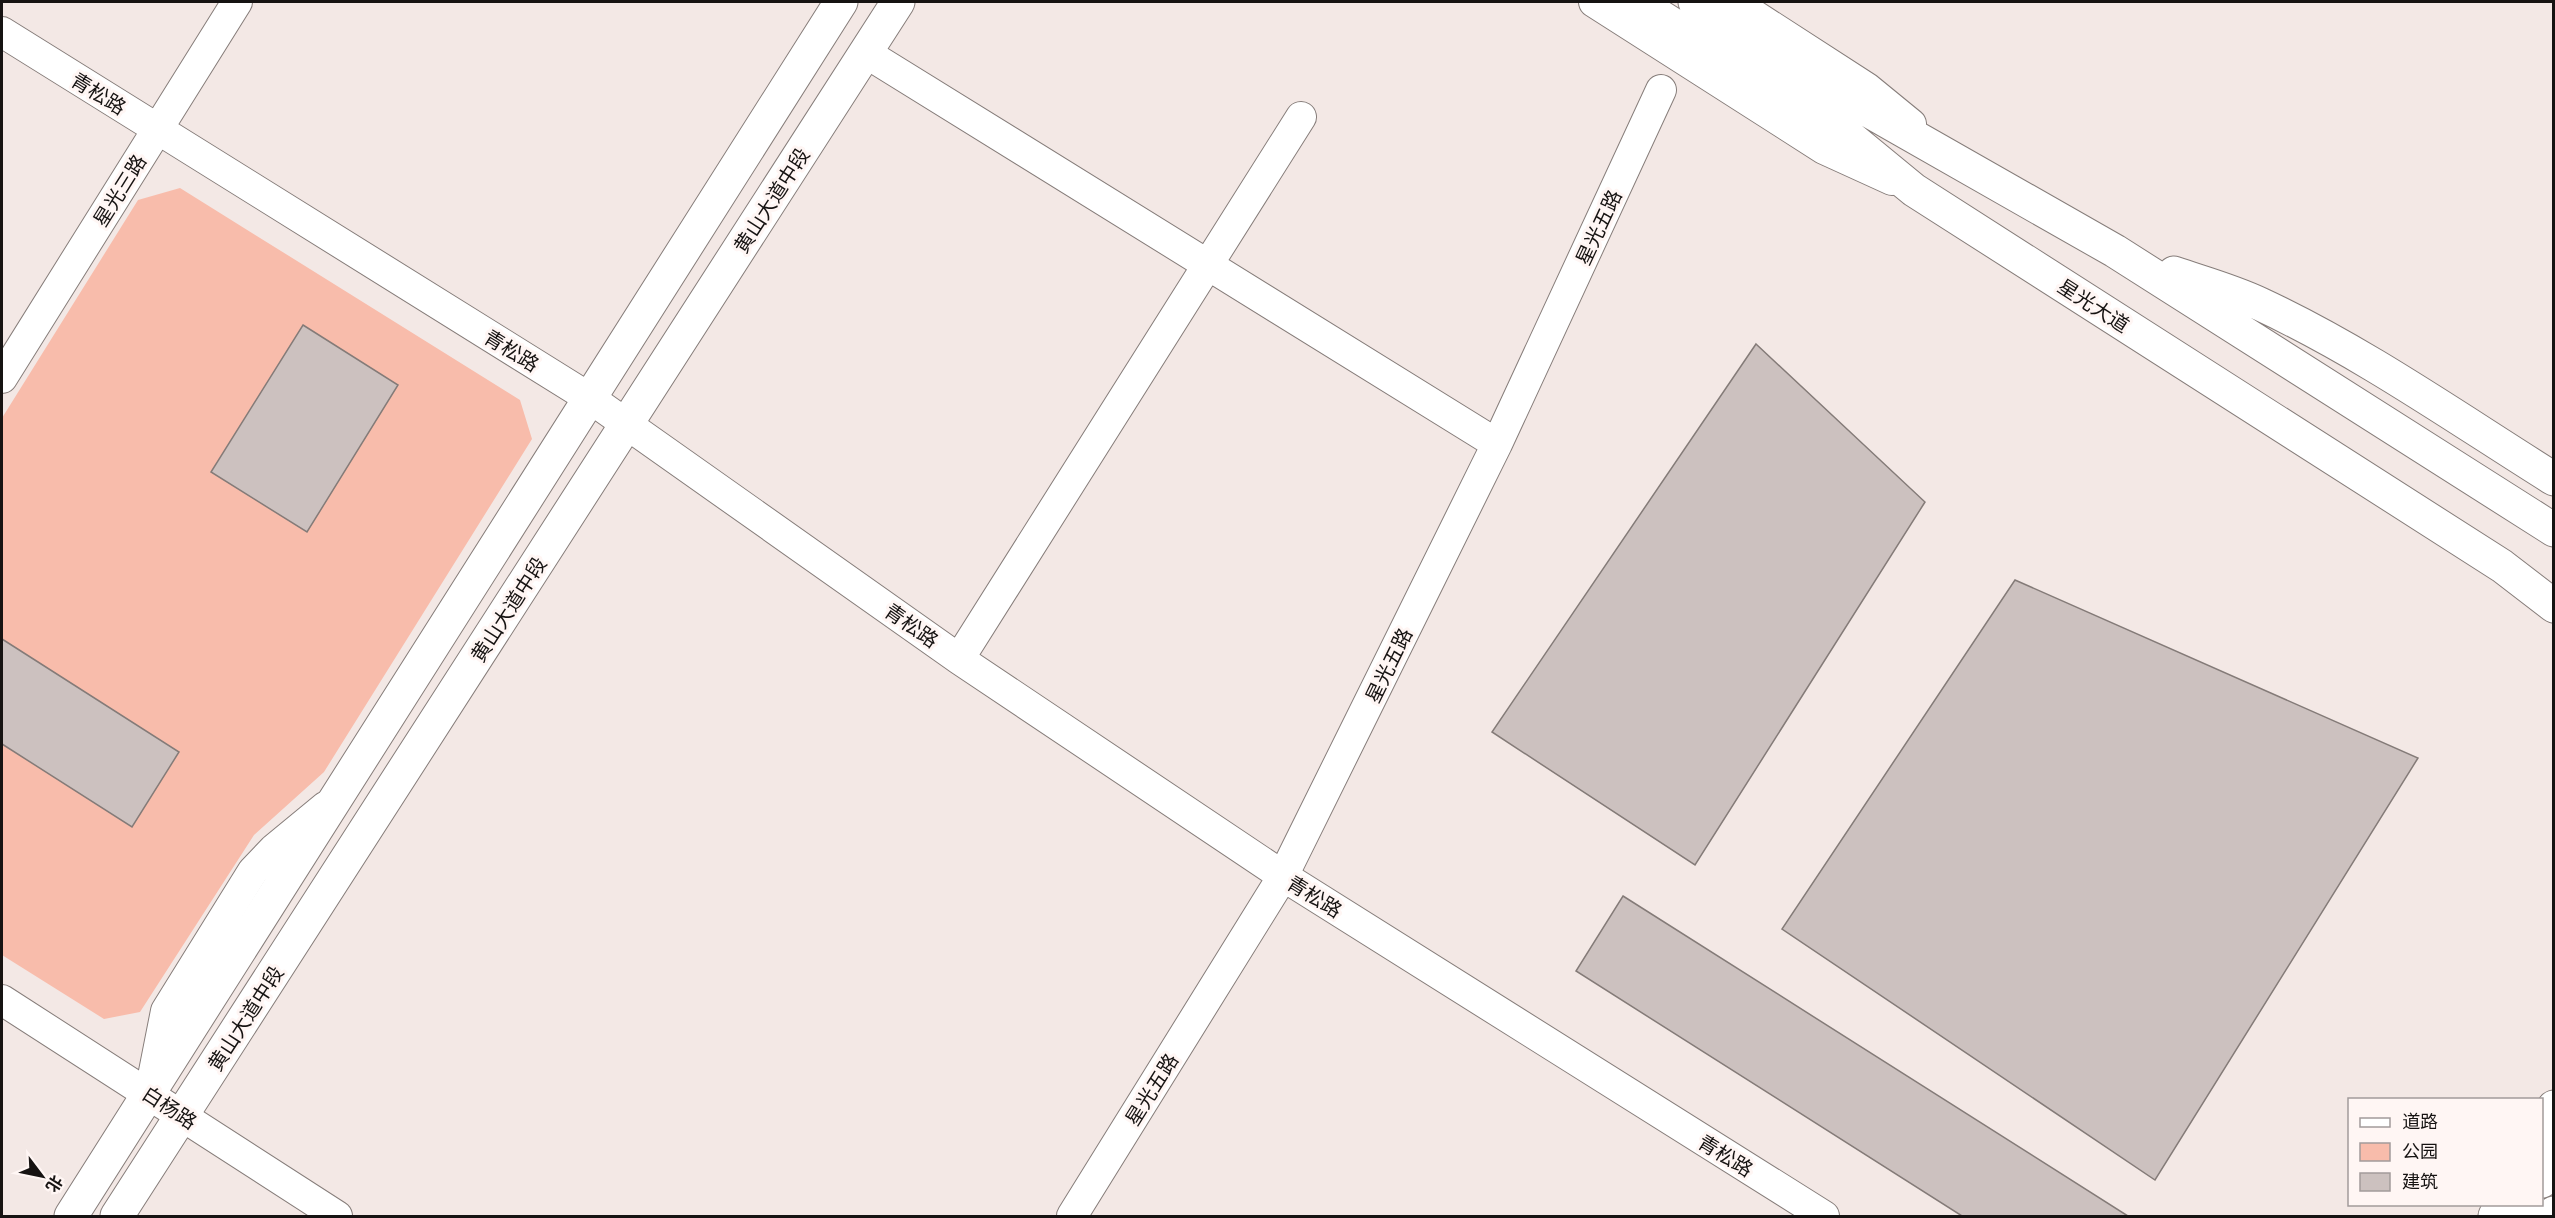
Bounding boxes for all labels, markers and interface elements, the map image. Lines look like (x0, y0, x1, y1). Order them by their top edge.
street label: 青松路 (67, 67, 131, 119)
street label: 黄山大道中段 (728, 143, 814, 257)
street label: 星光三路 (88, 150, 150, 230)
street label: 星光五路 (1570, 186, 1626, 268)
street label: 星光大道 (2054, 273, 2134, 337)
street label: 青松路 (480, 324, 544, 376)
street label: 黄山大道中段 (465, 552, 551, 666)
street label: 青松路 (881, 598, 943, 652)
street label: 星光五路 (1360, 624, 1416, 706)
street label: 青松路 (1283, 870, 1347, 922)
street label: 黄山大道中段 (202, 961, 288, 1075)
street label: 星光五路 (1120, 1049, 1182, 1129)
street label: 白杨路 (138, 1081, 202, 1133)
legend (2348, 1098, 2543, 1206)
text: 道路 (2402, 1110, 2438, 1132)
street label: 青松路 (1694, 1129, 1758, 1181)
text: 公园 (2402, 1140, 2438, 1162)
north arrow (12, 1146, 72, 1206)
text: 建筑 (2402, 1170, 2438, 1192)
text: 北 (43, 1172, 67, 1196)

